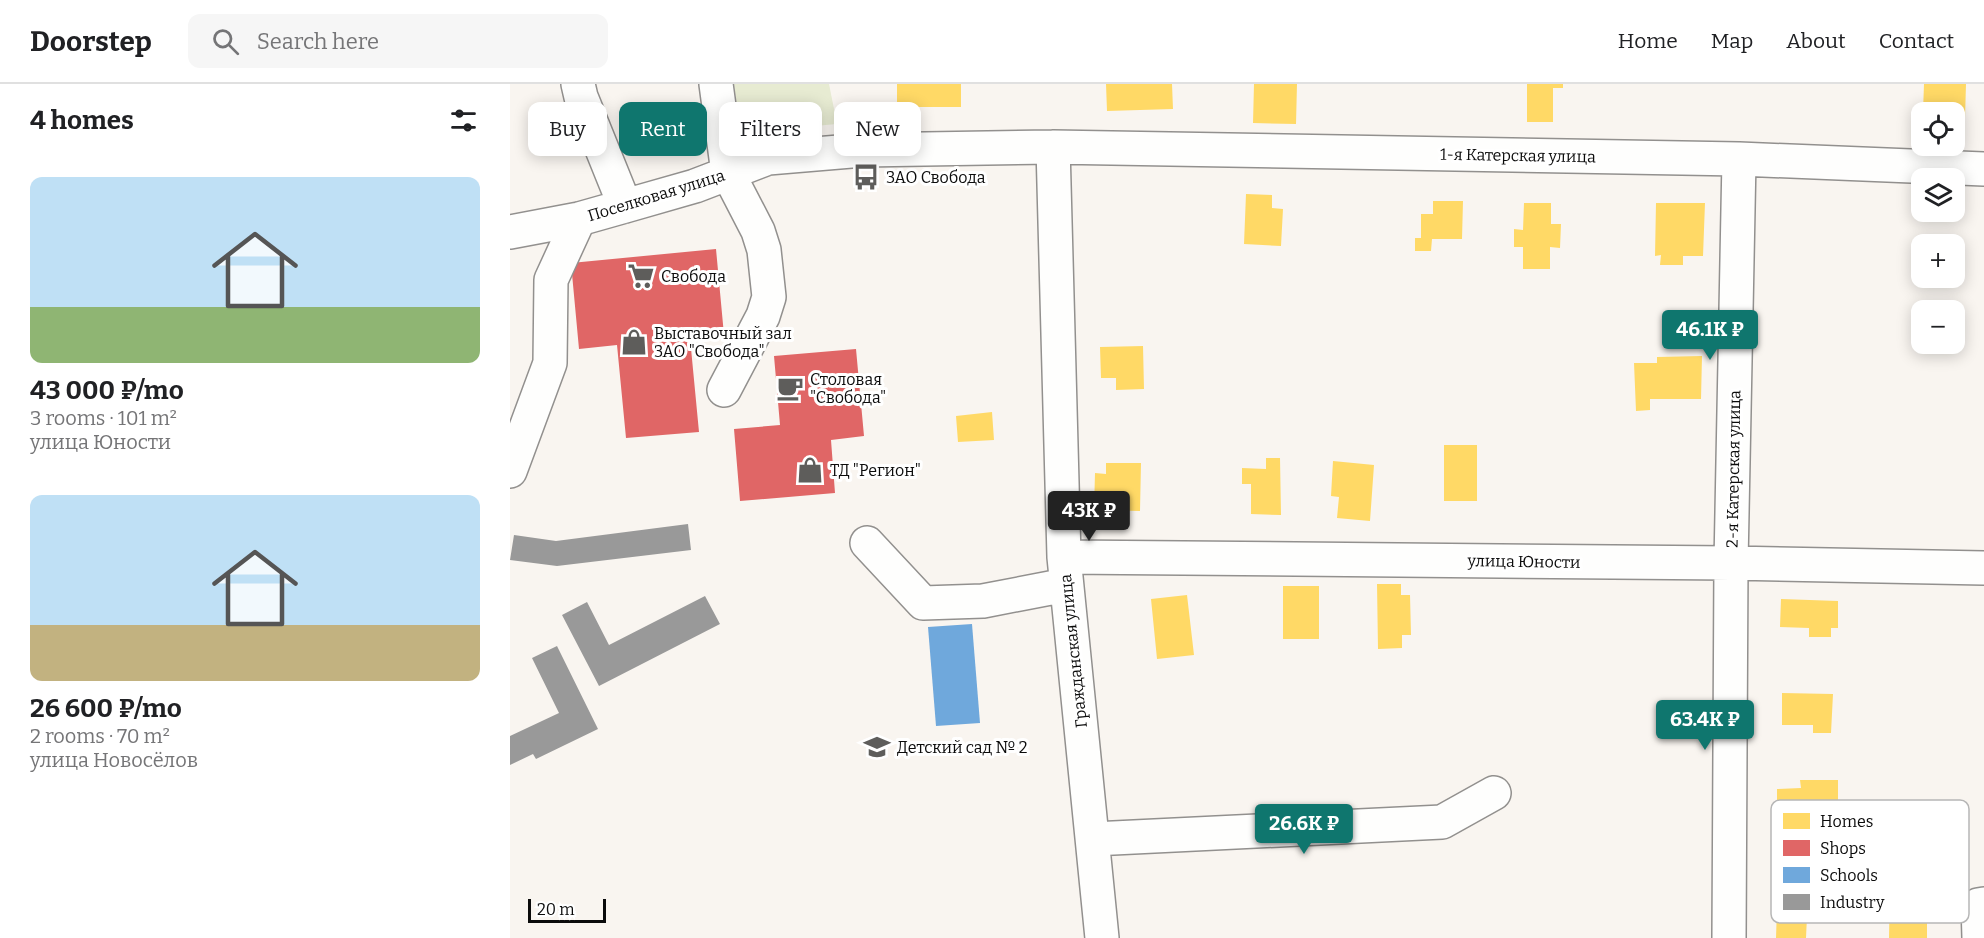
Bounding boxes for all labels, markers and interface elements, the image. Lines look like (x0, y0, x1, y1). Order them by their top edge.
search box (188, 14, 608, 68)
text: Doorstep (30, 25, 152, 58)
icon: search (209, 25, 242, 58)
text: Search here (257, 28, 379, 55)
text: Home (1618, 28, 1678, 54)
text: Map (1711, 28, 1753, 54)
text: About (1786, 28, 1846, 54)
text: Contact (1879, 28, 1954, 54)
chip: Buy (528, 102, 607, 156)
chip: Rent (619, 102, 707, 156)
chip: Filters (719, 102, 822, 156)
chip: New (834, 102, 921, 156)
map controls (1911, 102, 1965, 354)
button: locate (1911, 102, 1965, 156)
icon: filters (447, 104, 480, 137)
text: 4 homes (30, 105, 134, 136)
street label: 1-я Катерская улица (1440, 145, 1596, 166)
bus stop icon: ЗАО Свобода (851, 162, 881, 192)
street label: Поселковая улица (585, 166, 727, 225)
place label: ЗАО Свобода (886, 168, 986, 187)
button: layers (1911, 168, 1965, 222)
icon: home (201, 216, 309, 324)
button: + (1911, 234, 1965, 288)
supermarket icon: Свобода (626, 261, 656, 291)
place label: Свобода (661, 267, 726, 286)
button: − (1911, 300, 1965, 354)
pin: 46.1K ₽ (1655, 310, 1765, 361)
text: 46.1K ₽ (1676, 317, 1744, 341)
place label: Выставочный зал ЗАО "Свобода" (654, 324, 792, 361)
shop icon: Выставочный зал ЗАО "Свобода" (619, 327, 649, 357)
place label: Столовая "Свобода" (810, 370, 886, 407)
cafe icon: Столовая "Свобода" (775, 373, 805, 403)
text: 43 000 ₽/mo (30, 375, 184, 406)
street label: 2-я Катерская улица (1723, 390, 1744, 548)
text: 3 rooms · 101 m² (30, 406, 177, 430)
text: улица Юности (30, 430, 171, 454)
shop icon: ТД "Регион" (795, 455, 825, 485)
place label: ТД "Регион" (830, 461, 921, 480)
pin: 43K ₽ (1047, 491, 1131, 542)
text: 43K ₽ (1062, 498, 1116, 522)
icon: home (201, 534, 309, 642)
street label: улица Юности (1466, 551, 1581, 572)
street label: Гражданская улица (1056, 573, 1091, 729)
text: 26 600 ₽/mo (30, 693, 182, 724)
pin: 63.4K ₽ (1650, 700, 1760, 751)
text: 63.4K ₽ (1670, 707, 1740, 731)
text: 2 rooms · 70 m² (30, 724, 170, 748)
school or university icon: Детский сад № 2 (862, 732, 892, 762)
place label: Детский сад № 2 (897, 738, 1028, 757)
text: улица Новосёлов (30, 748, 198, 772)
legend (1771, 800, 1969, 923)
pin: 26.6K ₽ (1249, 804, 1359, 855)
text: 26.6K ₽ (1269, 811, 1339, 835)
text: Homes (1820, 812, 1873, 831)
text: Shops (1820, 839, 1866, 858)
text: Schools (1820, 866, 1878, 885)
text: Industry (1820, 893, 1885, 912)
scale bar (528, 896, 606, 924)
text: 20 m (537, 900, 574, 919)

